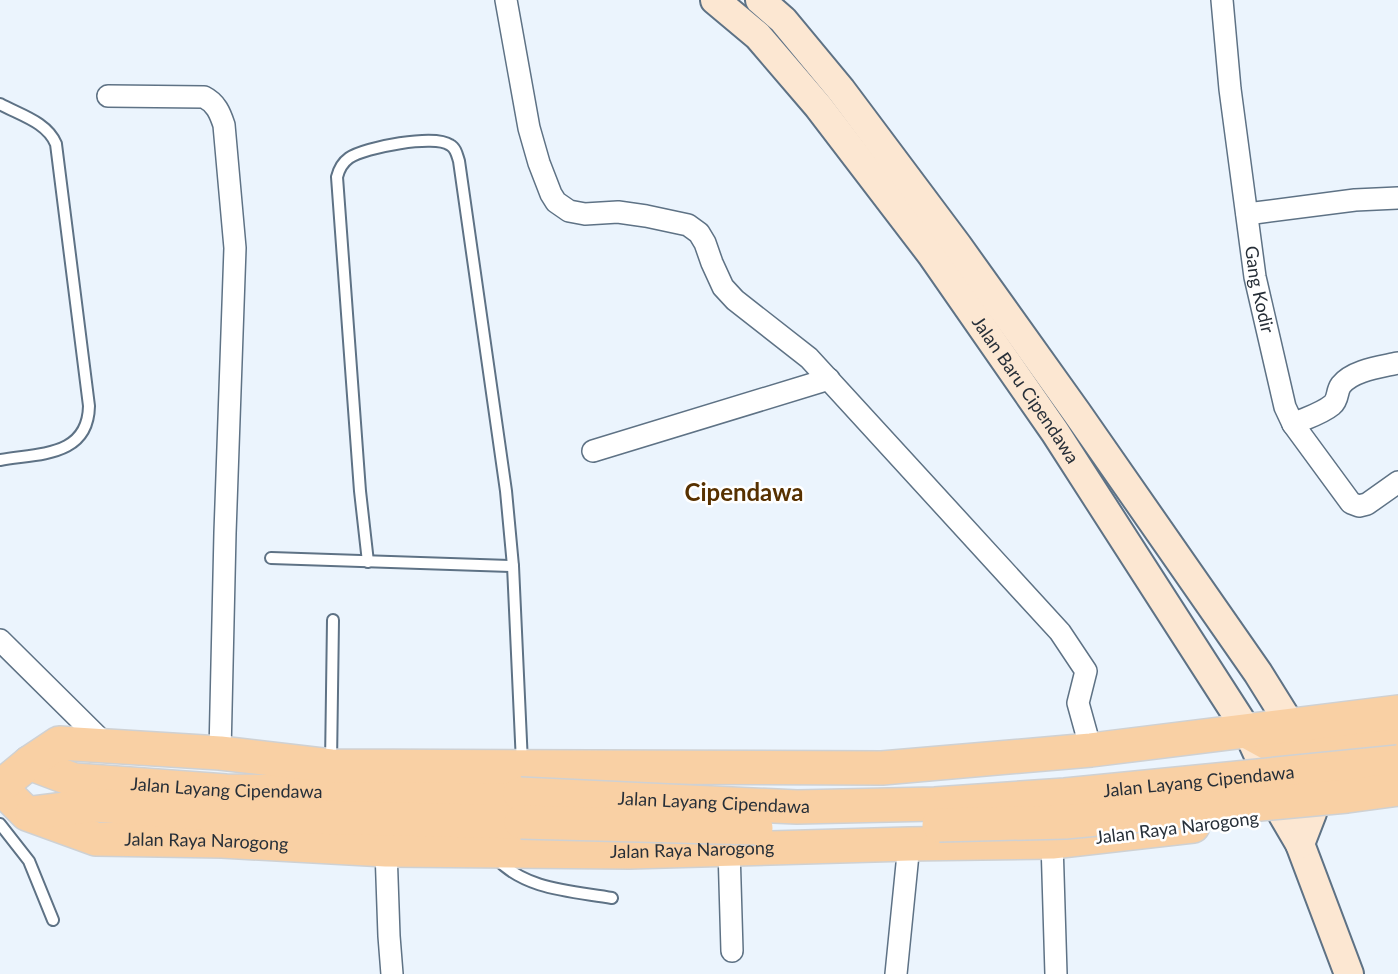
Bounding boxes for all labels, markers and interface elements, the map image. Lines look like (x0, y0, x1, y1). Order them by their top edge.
street label: Gang Kodir (1241, 244, 1280, 335)
street label: Jalan Baru Cipendawa (968, 312, 1084, 467)
district label: Cipendawa (685, 477, 803, 506)
street label: Jalan Layang Cipendawa (1102, 760, 1295, 801)
street label: Jalan Layang Cipendawa (130, 772, 323, 802)
street label: Jalan Layang Cipendawa (617, 787, 810, 817)
street label: Jalan Raya Narogong (1094, 806, 1260, 848)
street label: Jalan Raya Narogong (124, 827, 289, 855)
street label: Jalan Raya Narogong (610, 836, 775, 862)

